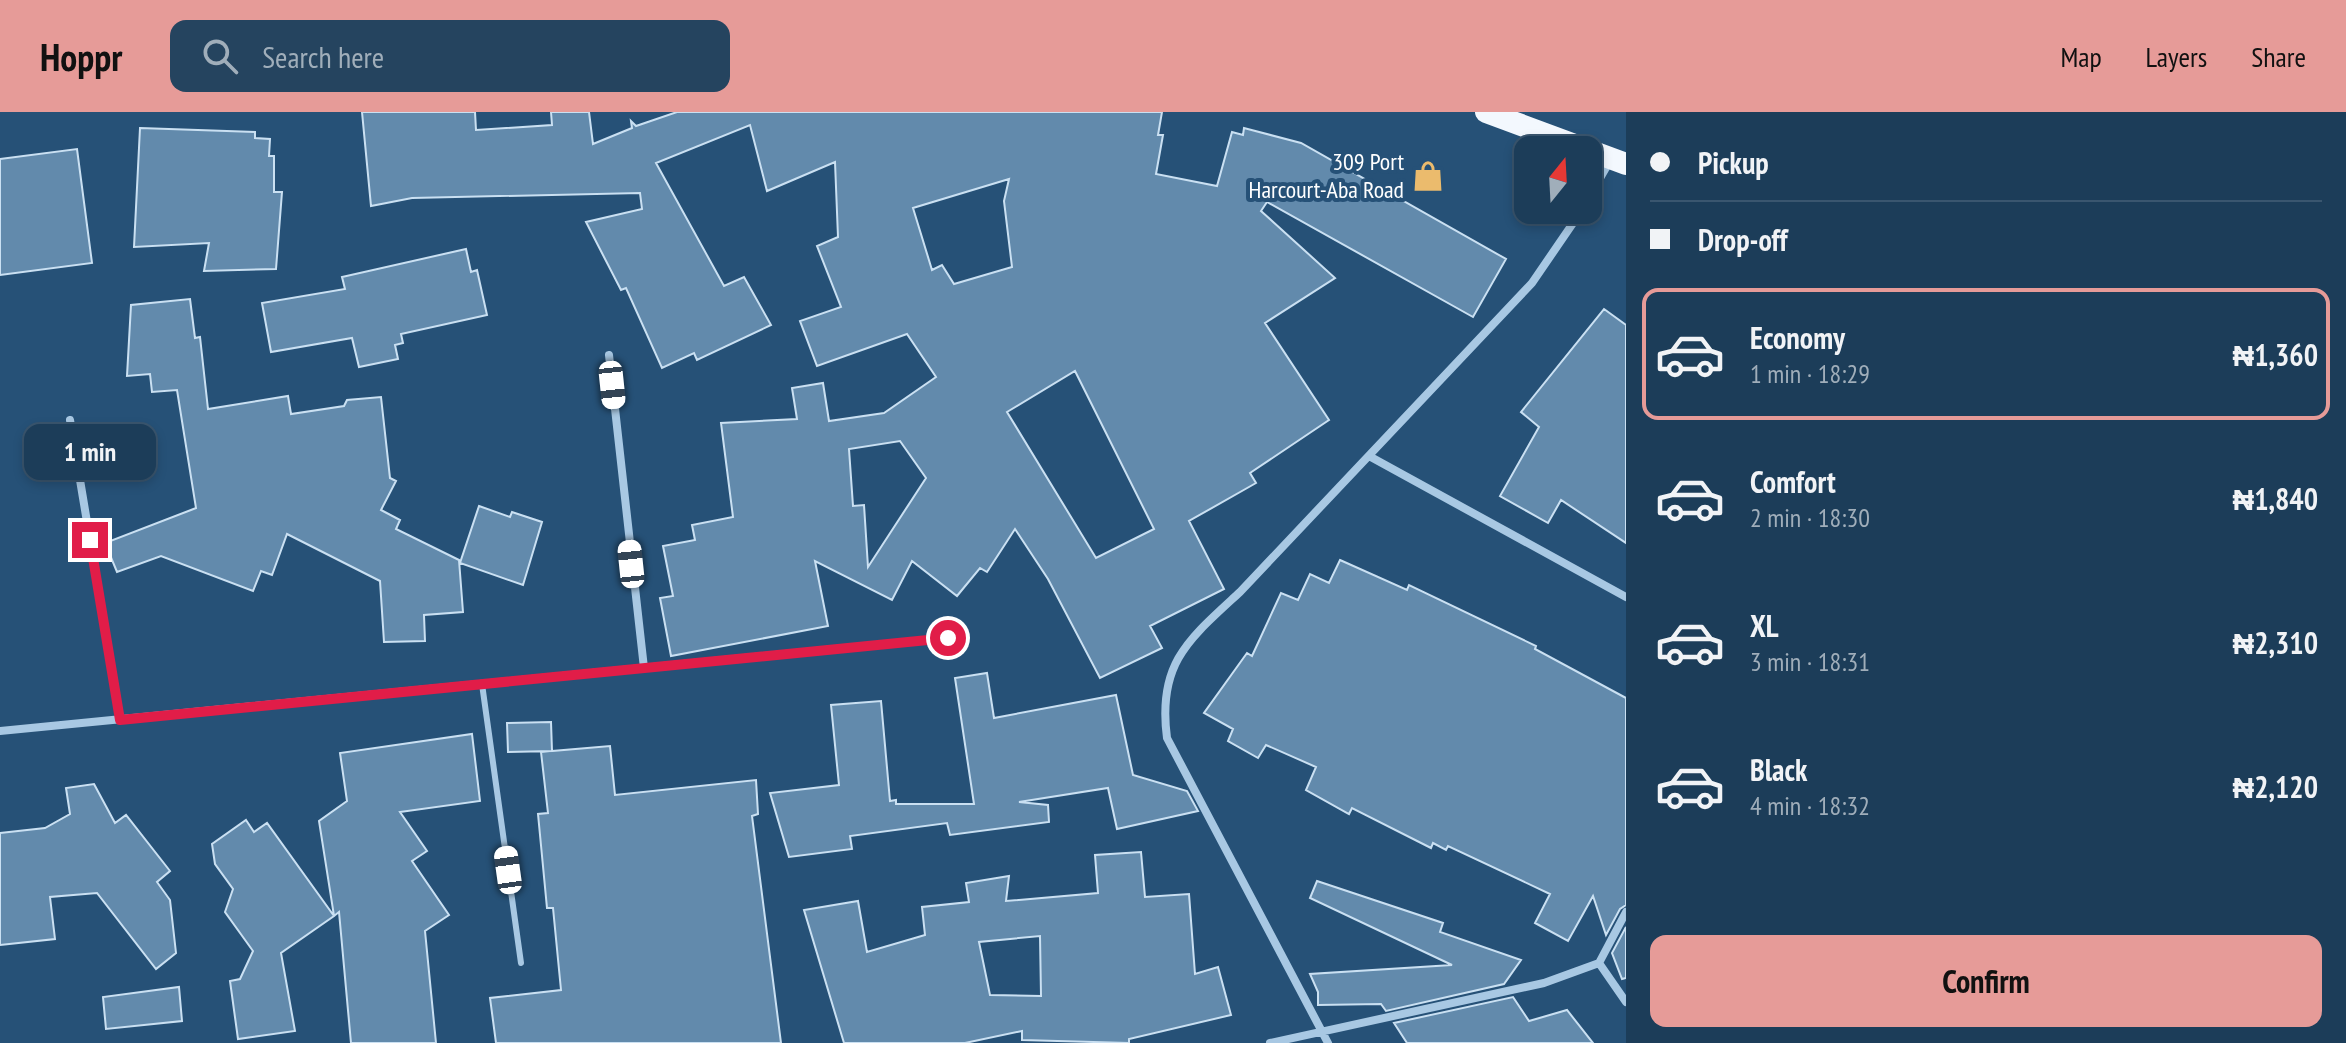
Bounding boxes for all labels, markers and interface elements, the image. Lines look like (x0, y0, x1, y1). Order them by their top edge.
search box (170, 20, 730, 92)
text: Hoppr (40, 32, 122, 81)
icon: search (198, 34, 242, 78)
text: Search here (262, 37, 384, 76)
text: Map (2060, 38, 2102, 75)
text: Layers (2146, 38, 2207, 75)
text: Share (2251, 38, 2306, 75)
north arrow (1514, 136, 1602, 224)
map controls (1514, 136, 1602, 224)
text: Pickup (1698, 143, 1769, 182)
place label: 309 Port Harcourt-Aba Road (1249, 146, 1404, 205)
shop icon: 309 Port Harcourt-Aba Road (1411, 159, 1445, 193)
text: Drop-off (1698, 220, 1788, 259)
icon: car (1654, 318, 1726, 390)
text: Economy (1750, 318, 1845, 357)
text: ₦1,360 (2232, 335, 2318, 374)
text: 1 min · 18:29 (1750, 357, 1870, 390)
car (598, 360, 626, 410)
callout: 1 min (24, 424, 156, 480)
text: 1 min (64, 435, 116, 468)
icon: car (1654, 462, 1726, 534)
text: Comfort (1750, 462, 1836, 501)
text: ₦1,840 (2232, 479, 2318, 518)
text: 2 min · 18:30 (1750, 501, 1870, 534)
route end (72, 522, 108, 558)
car (617, 539, 645, 589)
icon: car (1654, 606, 1726, 678)
text: XL (1750, 606, 1779, 645)
route start (930, 620, 966, 656)
text: ₦2,310 (2232, 623, 2318, 662)
text: 3 min · 18:31 (1750, 645, 1870, 678)
icon: car (1654, 750, 1726, 822)
text: Black (1750, 750, 1807, 789)
text: ₦2,120 (2232, 767, 2318, 806)
text: 4 min · 18:32 (1750, 789, 1870, 822)
car (493, 845, 523, 895)
button: Confirm (1650, 935, 2322, 1027)

